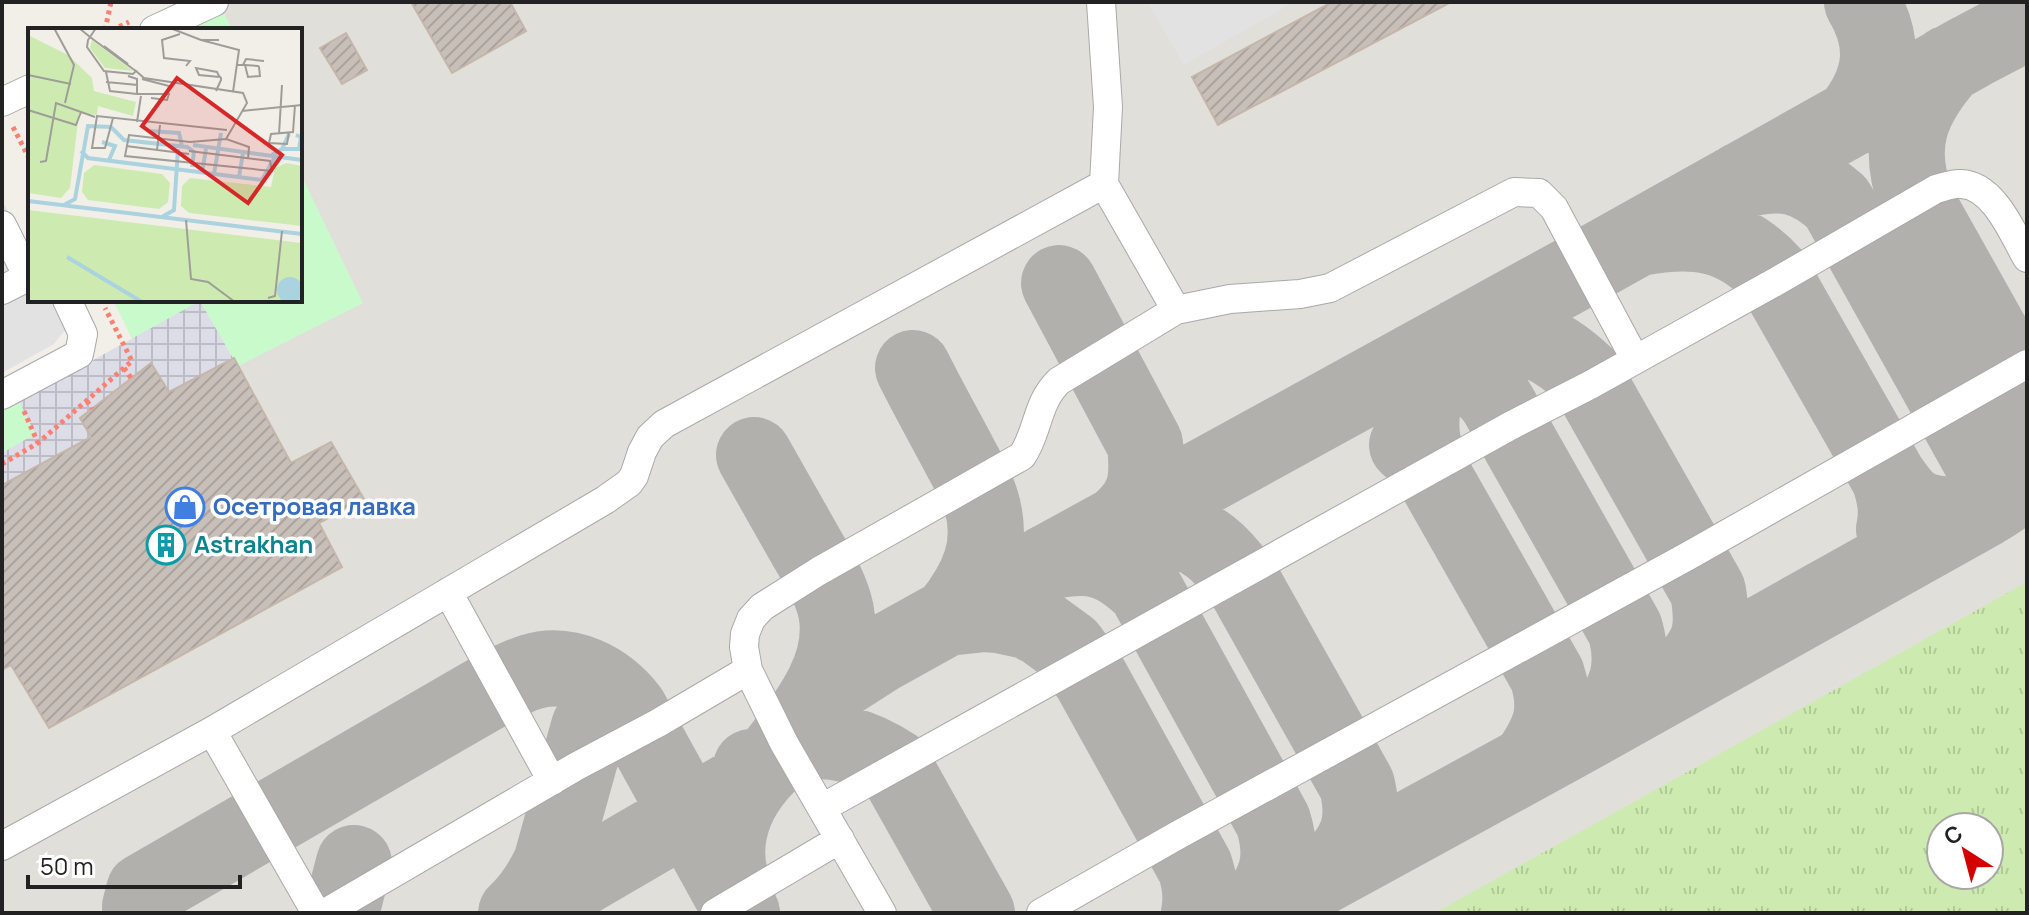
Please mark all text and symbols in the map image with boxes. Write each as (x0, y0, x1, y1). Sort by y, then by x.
inset map (28, 28, 302, 302)
shop icon: Осетровая лавка (164, 486, 206, 528)
place label: Осетровая лавка (213, 489, 416, 522)
building icon: Astrakhan (145, 524, 187, 566)
place label: Astrakhan (194, 527, 313, 560)
north arrow (1925, 811, 2005, 891)
text: С (1938, 818, 1969, 852)
scale bar (28, 839, 240, 889)
text: 50 m (40, 849, 94, 882)

